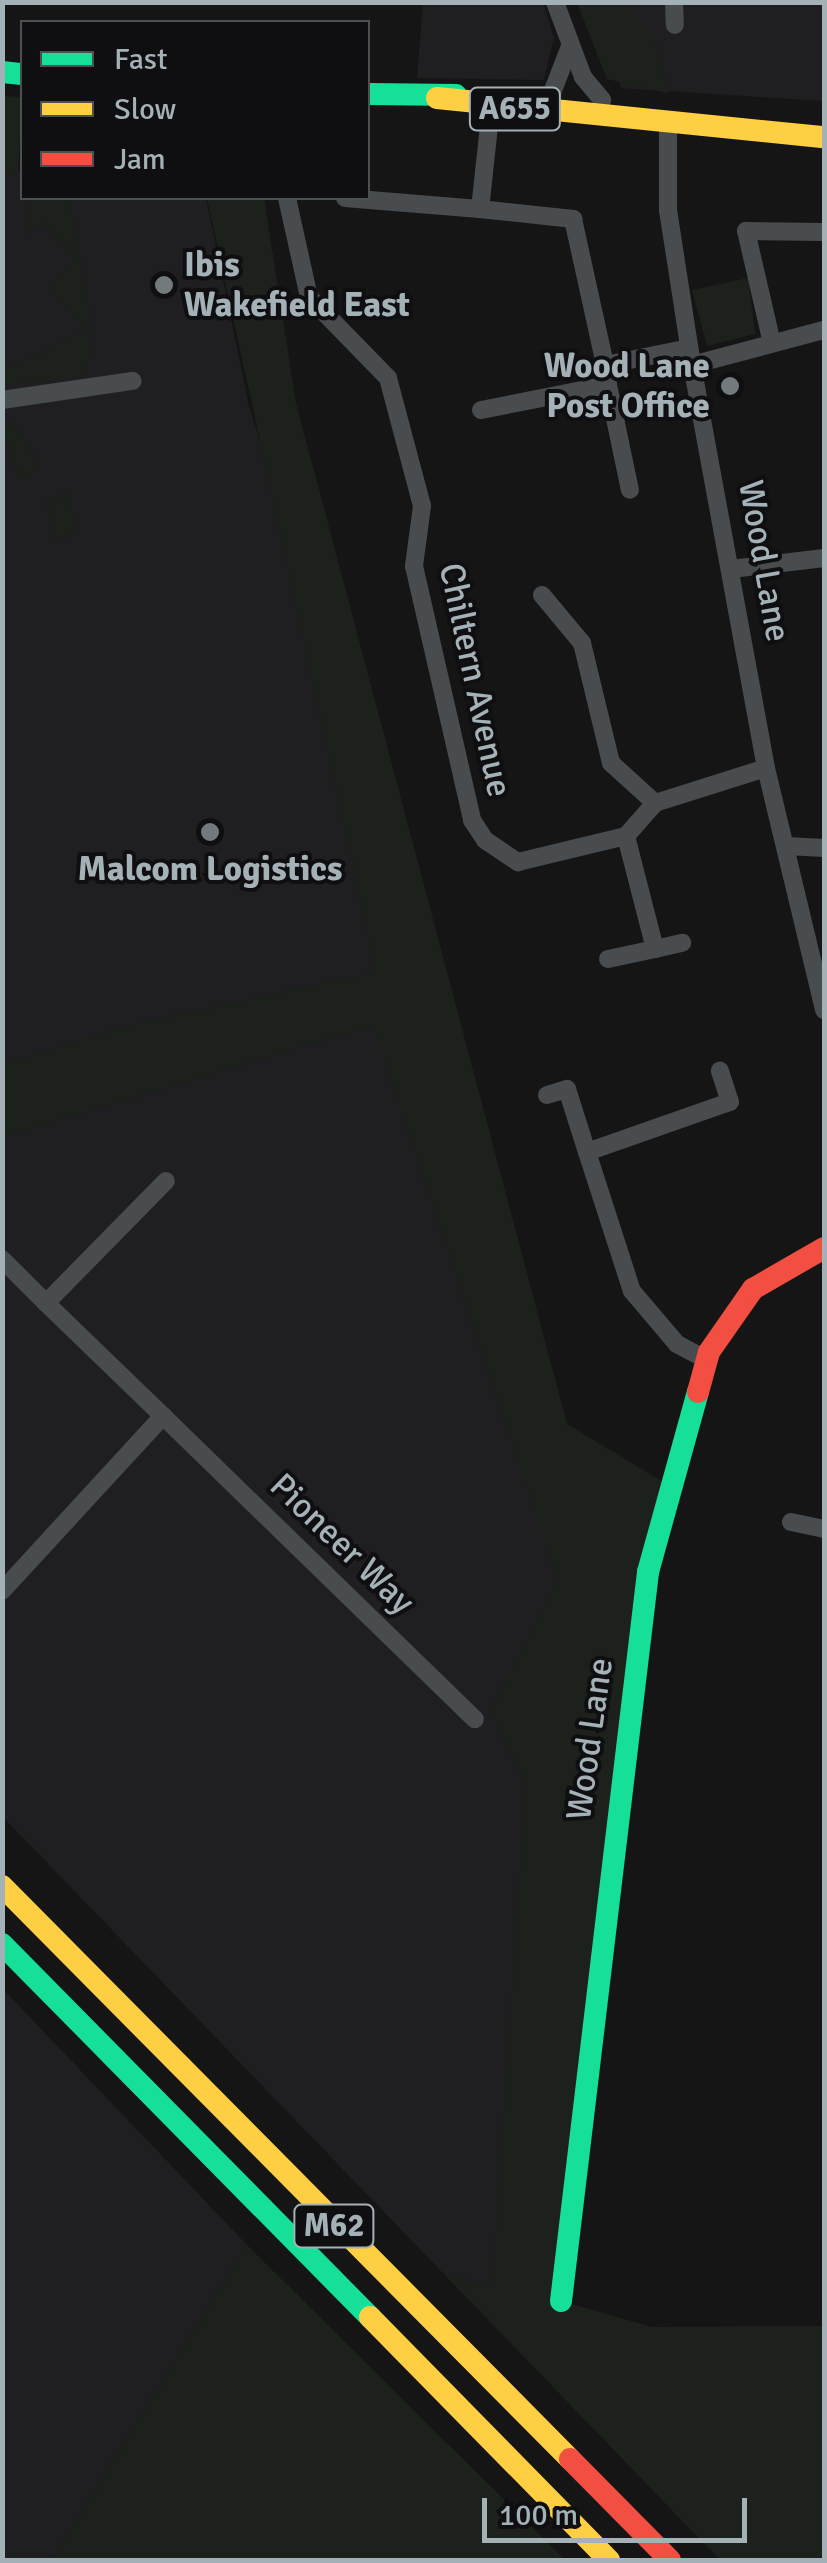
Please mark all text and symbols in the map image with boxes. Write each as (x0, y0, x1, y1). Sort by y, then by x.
legend (20, 20, 370, 200)
text: Fast (114, 41, 167, 78)
road number: A655 (468, 82, 562, 136)
text: Slow (114, 91, 176, 128)
text: Jam (114, 141, 166, 178)
place label: Ibis Wakefield East (184, 244, 410, 326)
marker: Ibis Wakefield East (153, 274, 175, 296)
place label: Wood Lane Post Office (544, 345, 710, 427)
marker: Wood Lane Post Office (719, 375, 741, 397)
street label: Wood Lane (729, 477, 799, 645)
street label: Chiltern Avenue (430, 559, 520, 801)
marker: Malcom Logistics (199, 821, 221, 843)
place label: Malcom Logistics (78, 848, 342, 890)
street label: Pioneer Way (261, 1465, 423, 1623)
street label: Wood Lane (558, 1655, 622, 1823)
road number: M62 (292, 2199, 376, 2253)
scale bar (487, 2478, 752, 2540)
text: 100 m (499, 2497, 578, 2534)

